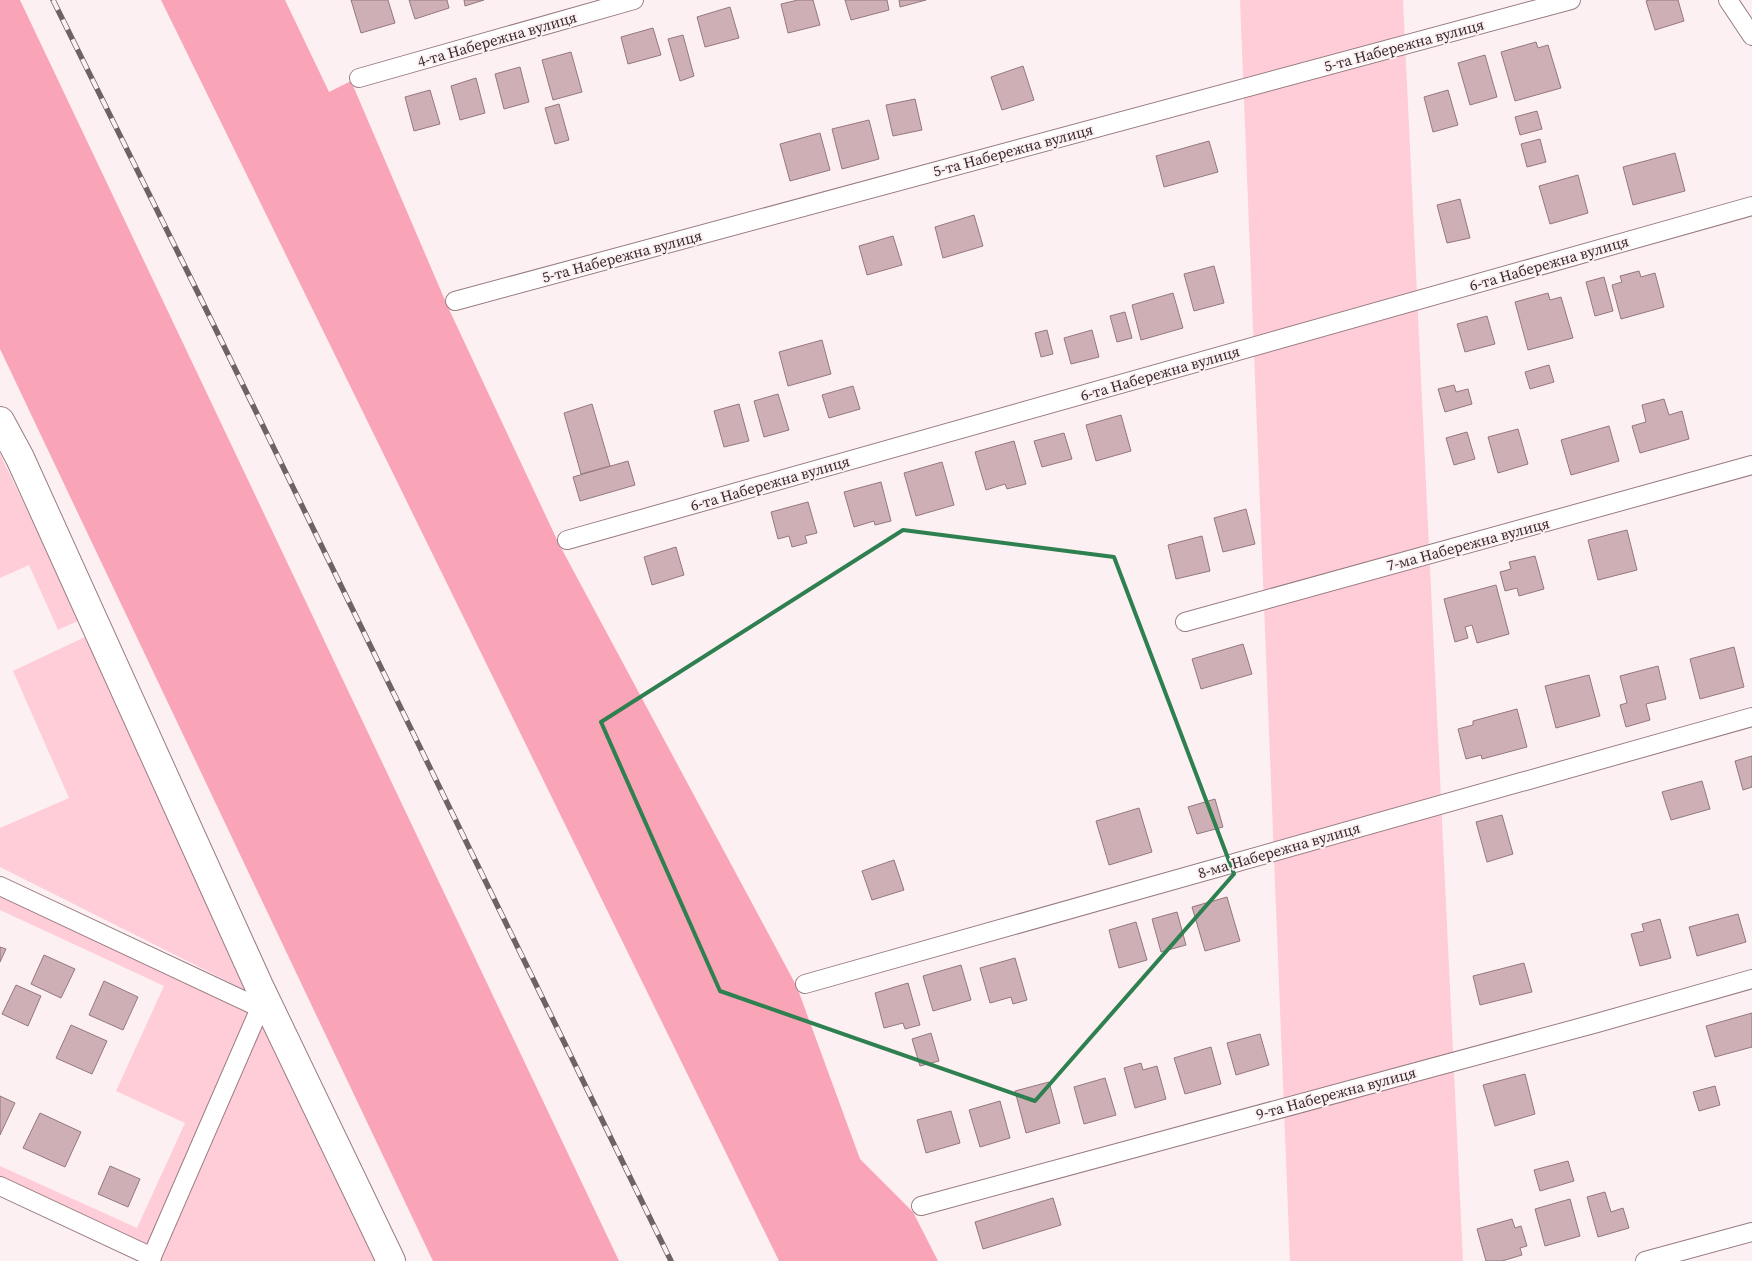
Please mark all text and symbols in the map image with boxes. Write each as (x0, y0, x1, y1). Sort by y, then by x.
street label: 4-та Набережна вулиця (415, 6, 579, 72)
street label: 5-та Набережна вулиця (1322, 14, 1486, 76)
street label: 5-та Набережна вулиця (931, 119, 1095, 181)
street label: 5-та Набережна вулиця (540, 225, 704, 287)
street label: 6-та Набережна вулиця (1467, 230, 1631, 296)
street label: 6-та Набережна вулиця (1078, 340, 1242, 406)
street label: 6-та Набережна вулиця (688, 450, 852, 516)
street label: 7-ма Набережна вулиця (1384, 512, 1552, 576)
street label: 8-ма Набережна вулиця (1195, 817, 1363, 883)
street label: 9-та Набережна вулиця (1254, 1062, 1418, 1124)

